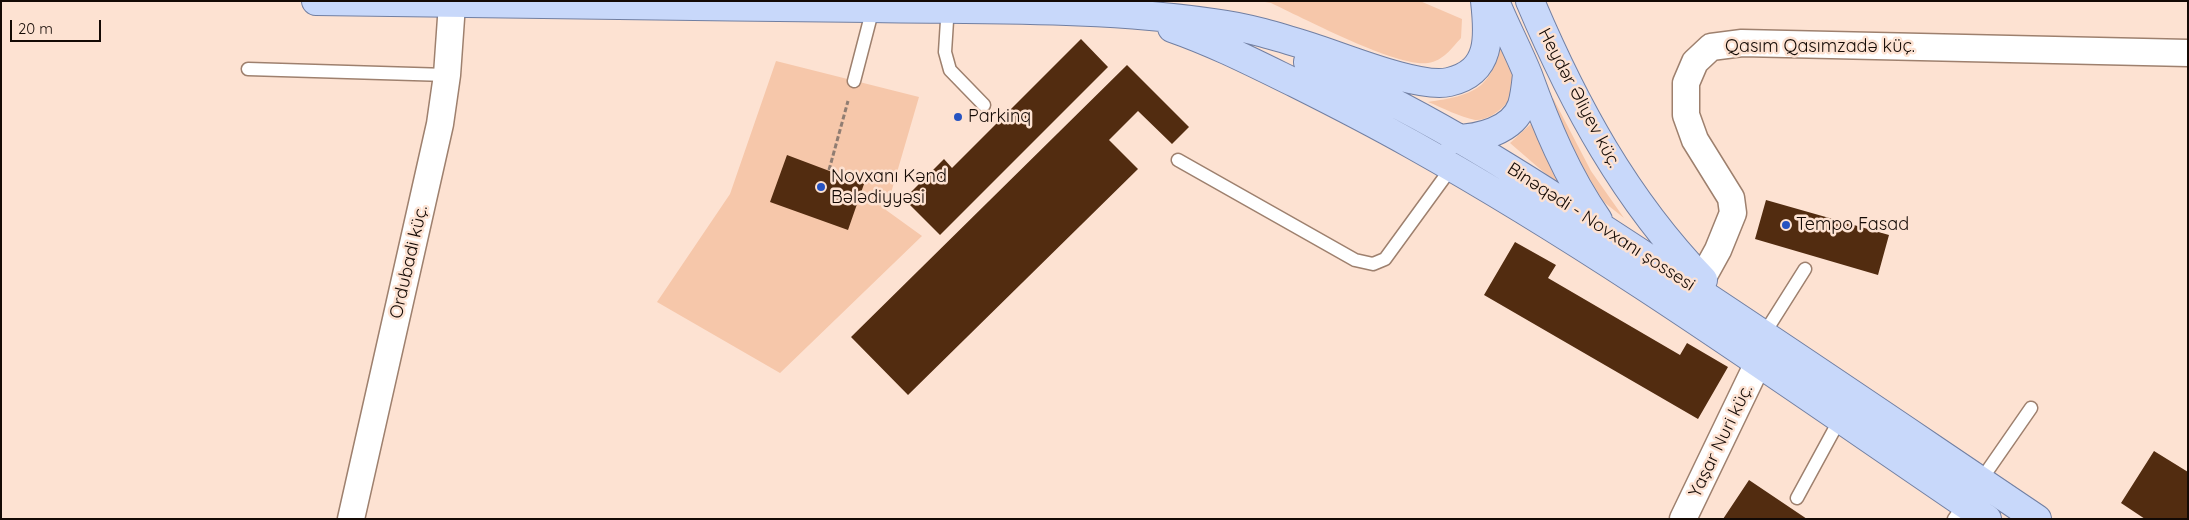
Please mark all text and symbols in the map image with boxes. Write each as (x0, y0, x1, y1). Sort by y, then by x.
scale bar (12, 10, 104, 42)
text: 20 m (18, 19, 53, 38)
street label: Heydər Əliyev küç. (1533, 25, 1625, 171)
street label: Qasım Qasımzadə küç. (1725, 36, 1915, 58)
place label: Parkinq (968, 106, 1031, 128)
marker: Parkinq (952, 111, 964, 123)
street label: Binəqədi - Novxanı şossesi (1503, 158, 1699, 296)
place label: Novxanı Kənd Bələdiyyəsi (831, 166, 947, 208)
marker: Novxanı Kənd Bələdiyyəsi (815, 181, 827, 193)
street label: Ordubadi küç. (385, 203, 433, 321)
place label: Tempo Fasad (1796, 214, 1909, 236)
marker: Tempo Fasad (1780, 219, 1792, 231)
street label: Yaşar Nuri küç. (1684, 381, 1758, 501)

